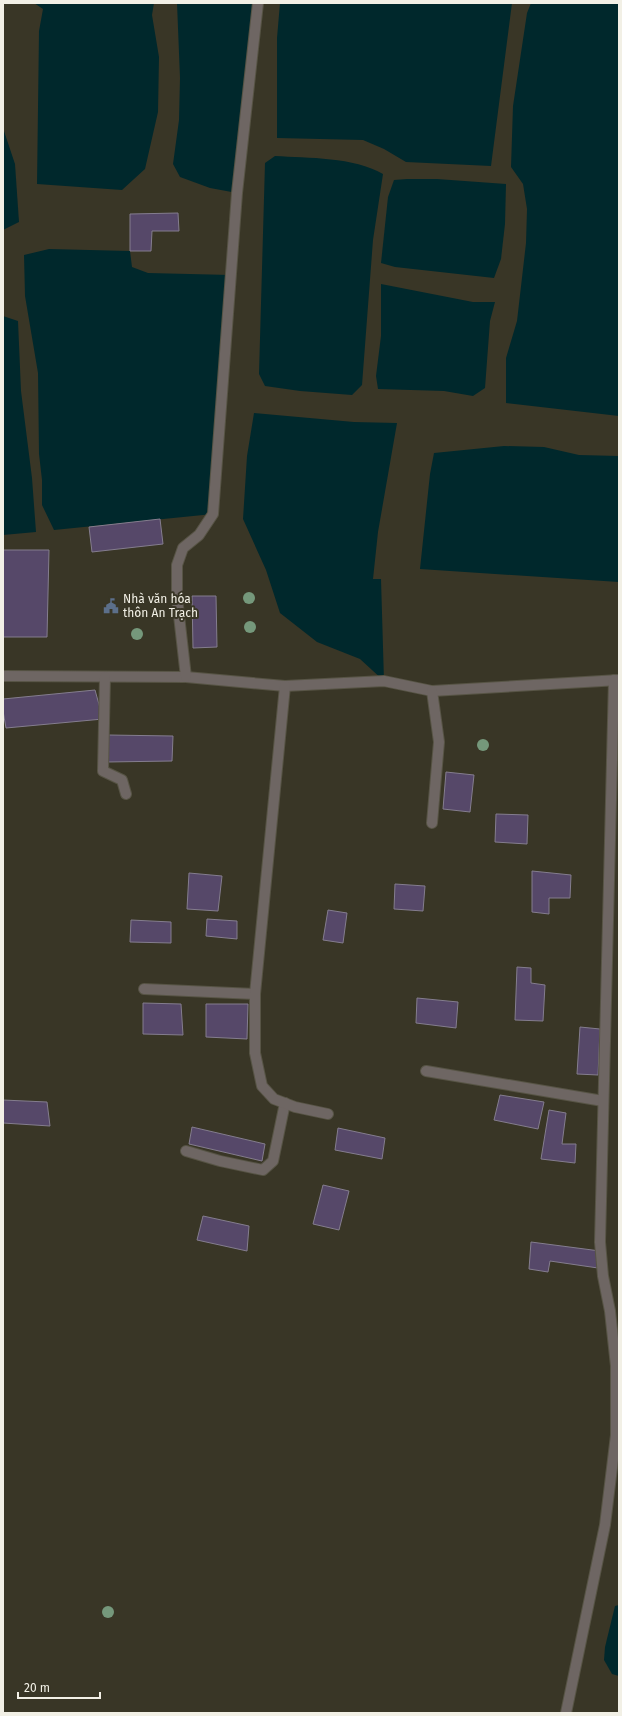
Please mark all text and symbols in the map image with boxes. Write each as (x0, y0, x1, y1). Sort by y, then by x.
place label: Nhà văn hóa thôn An Trạch (123, 592, 198, 620)
public building icon: Nhà văn hóa thôn An Trạch (102, 597, 120, 615)
scale bar (18, 1674, 100, 1700)
text: 20 m (24, 1681, 50, 1695)

